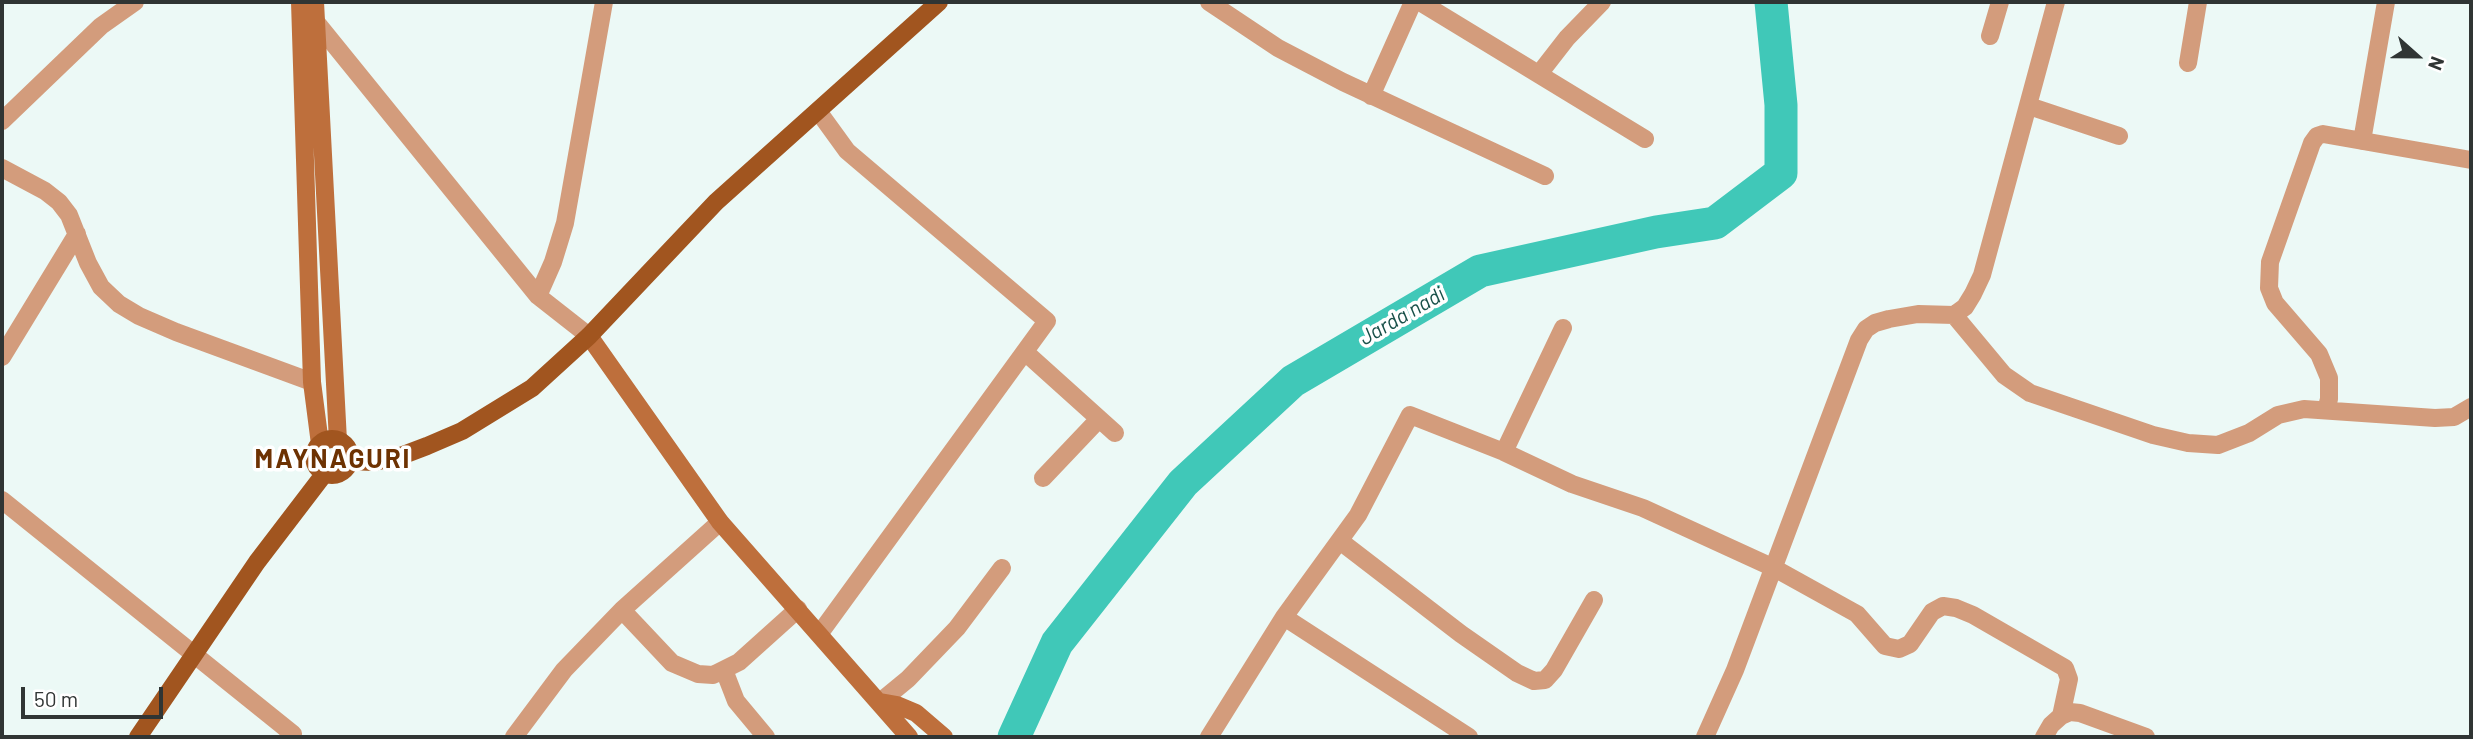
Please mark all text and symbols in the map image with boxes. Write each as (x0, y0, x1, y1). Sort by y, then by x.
north arrow (2382, 21, 2452, 91)
text: N (2424, 54, 2450, 74)
water label: Jarda nadi (1355, 281, 1449, 351)
district label: MAYNAGURI (256, 443, 410, 475)
scale bar (24, 672, 166, 716)
text: 50 m (34, 686, 78, 711)

